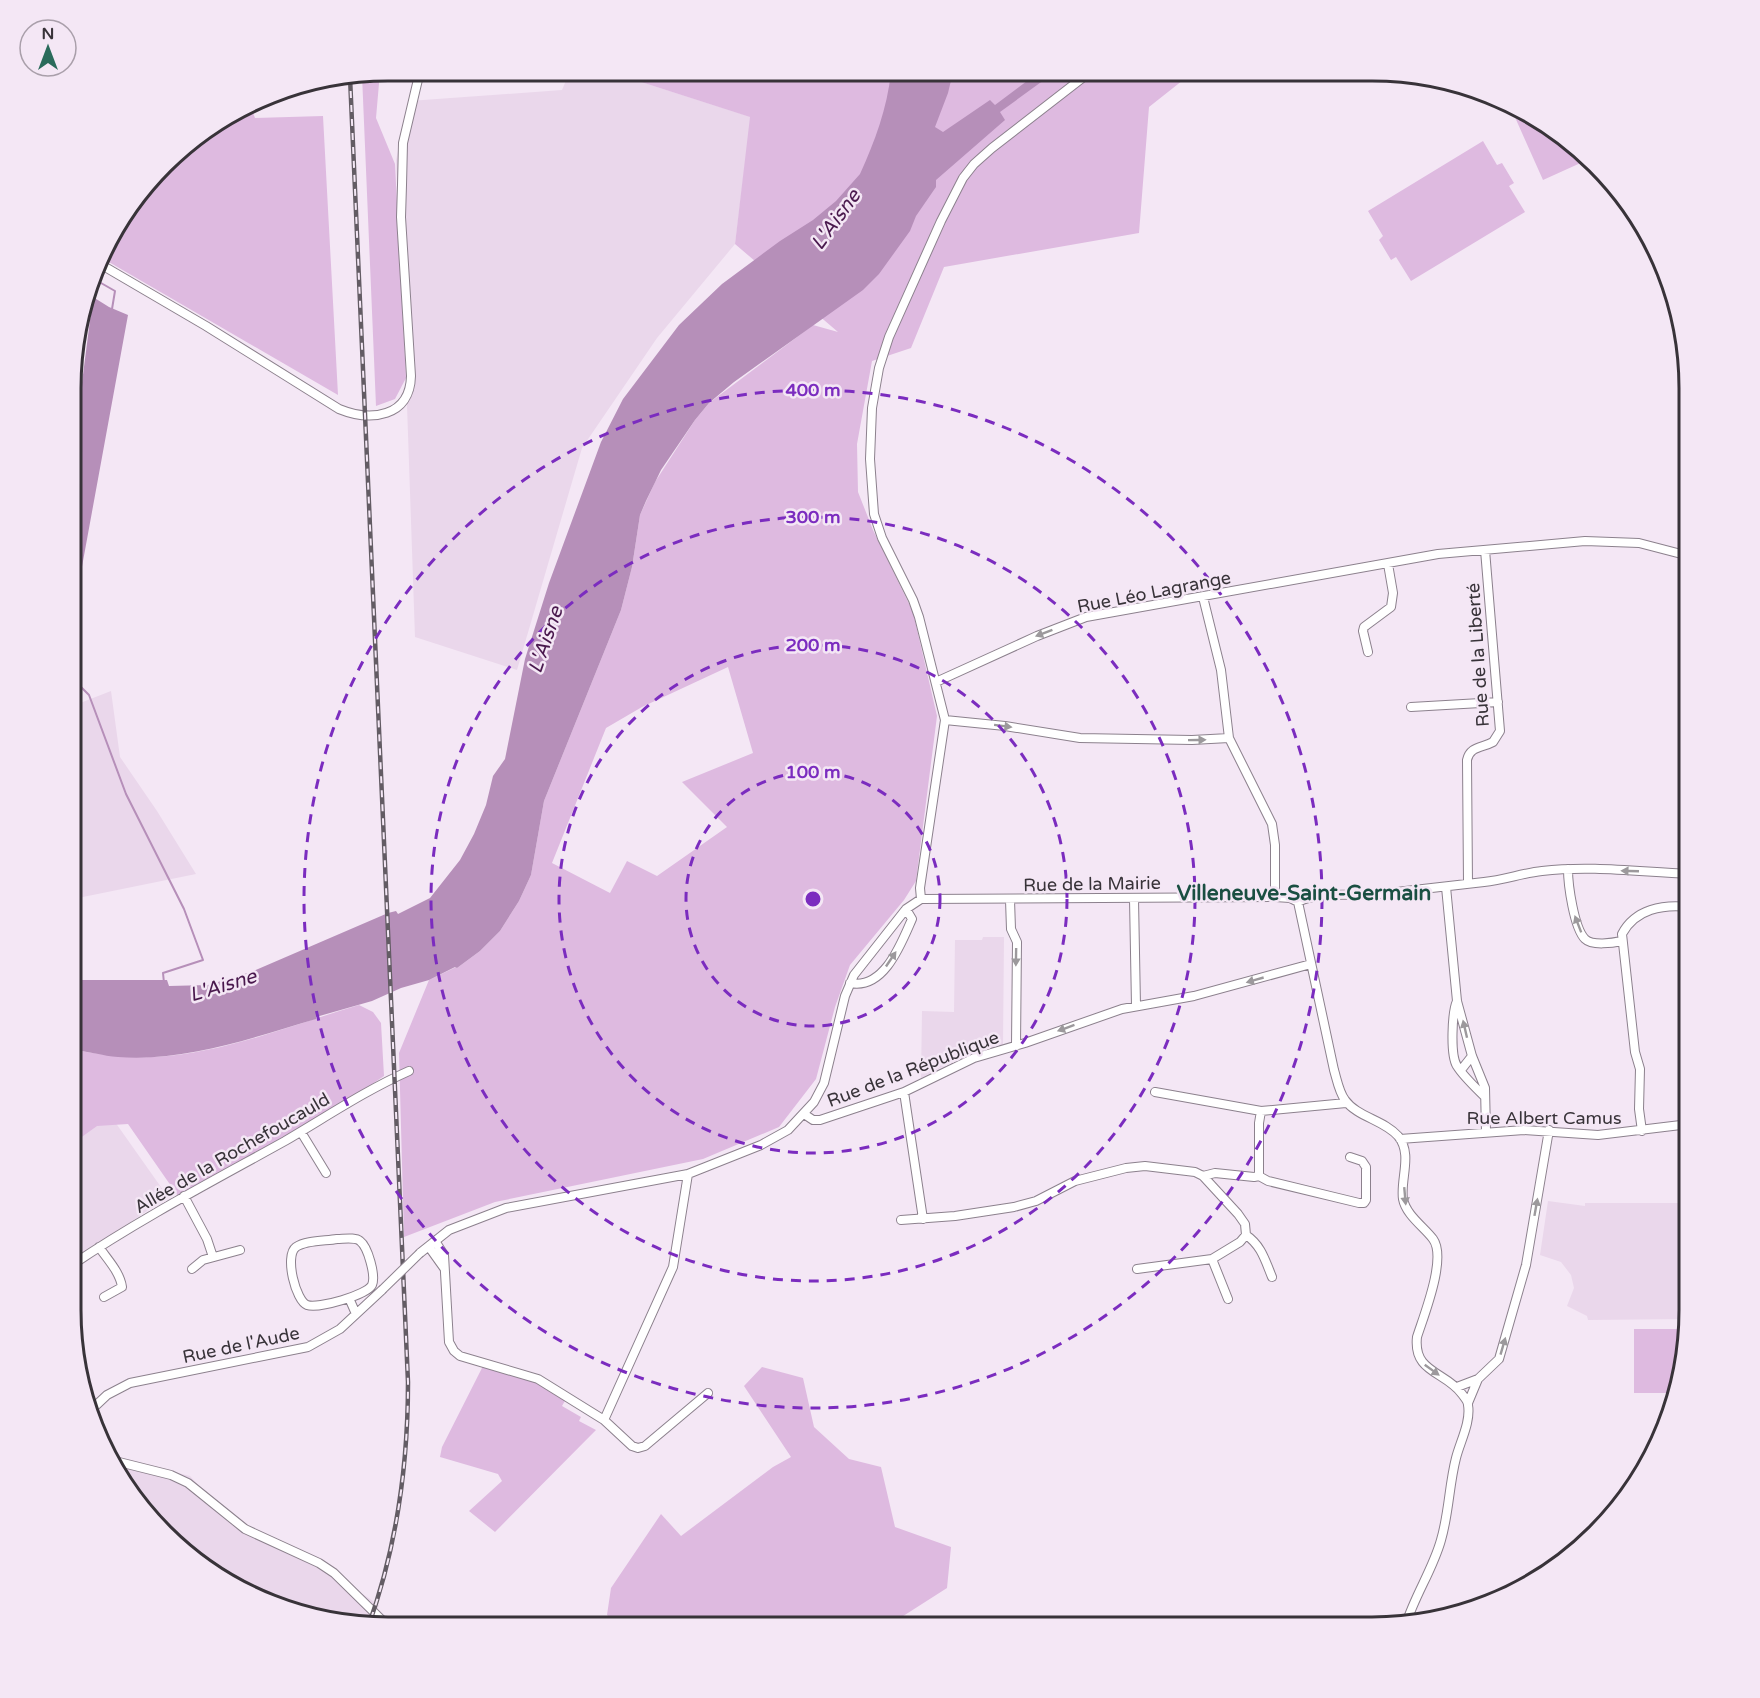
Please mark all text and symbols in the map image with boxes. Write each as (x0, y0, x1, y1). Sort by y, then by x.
north arrow (18, 18, 78, 78)
text: N (42, 24, 54, 44)
water label: L'Aisne (806, 184, 867, 255)
text: 400 m (785, 379, 841, 401)
text: 300 m (785, 506, 841, 528)
street label: Rue Léo Lagrange (1075, 566, 1233, 618)
street label: Rue de la Liberté (1462, 582, 1494, 728)
water label: L'Aisne (523, 602, 569, 676)
one-way arrow (1035, 629, 1053, 638)
text: 200 m (785, 634, 841, 656)
one-way arrow (994, 722, 1013, 731)
one-way arrow (1187, 735, 1206, 745)
text: 100 m (785, 761, 841, 783)
one-way arrow (1621, 866, 1640, 875)
street label: Rue de la Mairie (1023, 872, 1161, 896)
district label: Villeneuve-Saint-Germain (1177, 881, 1431, 906)
centre of rings (803, 889, 823, 909)
one-way arrow (1573, 914, 1583, 932)
one-way arrow (1011, 948, 1021, 967)
one-way arrow (885, 952, 897, 968)
water label: L'Aisne (187, 964, 261, 1008)
one-way arrow (1246, 976, 1264, 985)
one-way arrow (1460, 1020, 1470, 1038)
one-way arrow (1057, 1024, 1075, 1034)
street label: Rue de la République (824, 1026, 1002, 1112)
street label: Allée de la Rochefoucauld (130, 1088, 334, 1218)
street label: Rue Albert Camus (1466, 1107, 1622, 1129)
one-way arrow (1400, 1187, 1410, 1206)
one-way arrow (1532, 1197, 1541, 1216)
street label: Rue de l'Aude (180, 1322, 302, 1368)
one-way arrow (1499, 1337, 1508, 1355)
one-way arrow (1424, 1364, 1440, 1376)

